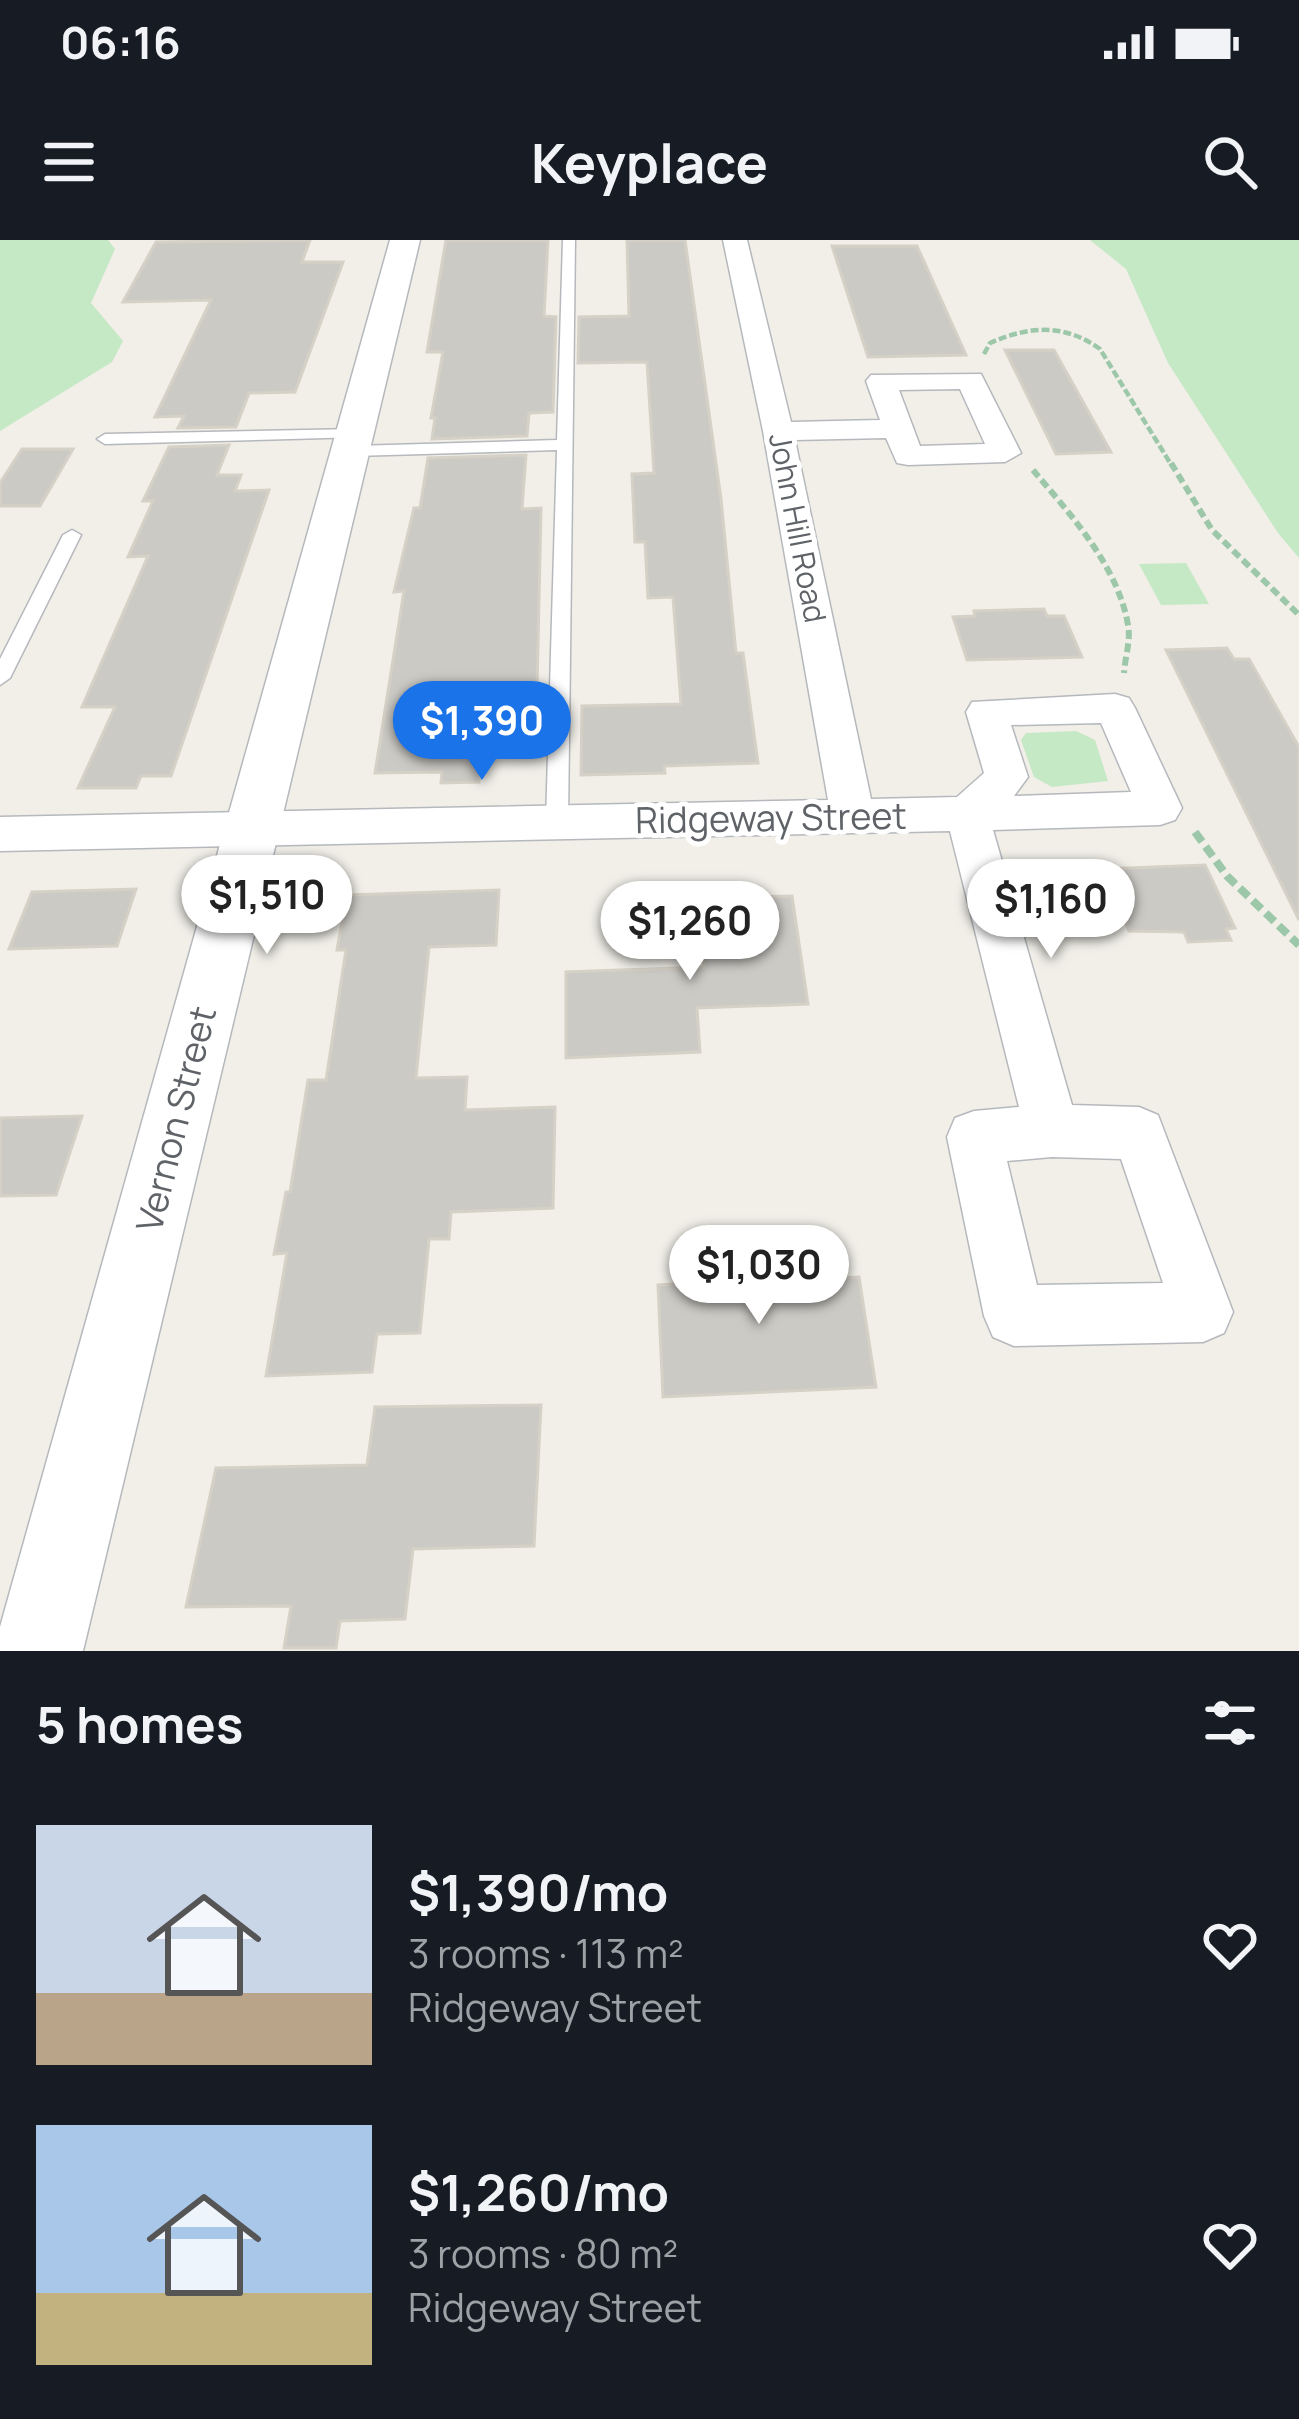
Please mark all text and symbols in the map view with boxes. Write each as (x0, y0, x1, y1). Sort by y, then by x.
text: 06:16 (60, 11, 181, 73)
text: Keyplace (531, 125, 768, 199)
icon: menu (36, 129, 102, 195)
icon: search (1197, 129, 1263, 195)
street label: John Hill Road (760, 430, 837, 626)
pin: $1,390 (384, 681, 580, 783)
text: $1,390 (420, 693, 544, 747)
street label: Ridgeway Street (635, 791, 907, 844)
pin: $1,510 (169, 855, 365, 957)
pin: $1,160 (953, 859, 1149, 961)
text: $1,510 (208, 867, 326, 921)
text: $1,160 (994, 871, 1108, 925)
pin: $1,260 (592, 881, 788, 983)
text: $1,260 (628, 893, 752, 947)
street label: Vernon Street (124, 1001, 227, 1237)
pin: $1,030 (661, 1225, 857, 1327)
text: $1,030 (696, 1237, 822, 1291)
text: 5 homes (36, 1689, 243, 1758)
icon: filters (1197, 1690, 1263, 1756)
text: $1,390/mo (408, 1857, 668, 1926)
icon: home (132, 1873, 276, 2017)
icon: heart (1197, 1912, 1263, 1978)
text: 3 rooms · 113 m² (408, 1926, 684, 1980)
text: Ridgeway Street (408, 1980, 702, 2034)
text: $1,260/mo (408, 2157, 669, 2226)
icon: home (132, 2173, 276, 2317)
icon: heart (1197, 2212, 1263, 2278)
text: 3 rooms · 80 m² (408, 2226, 678, 2280)
text: Ridgeway Street (408, 2280, 702, 2334)

